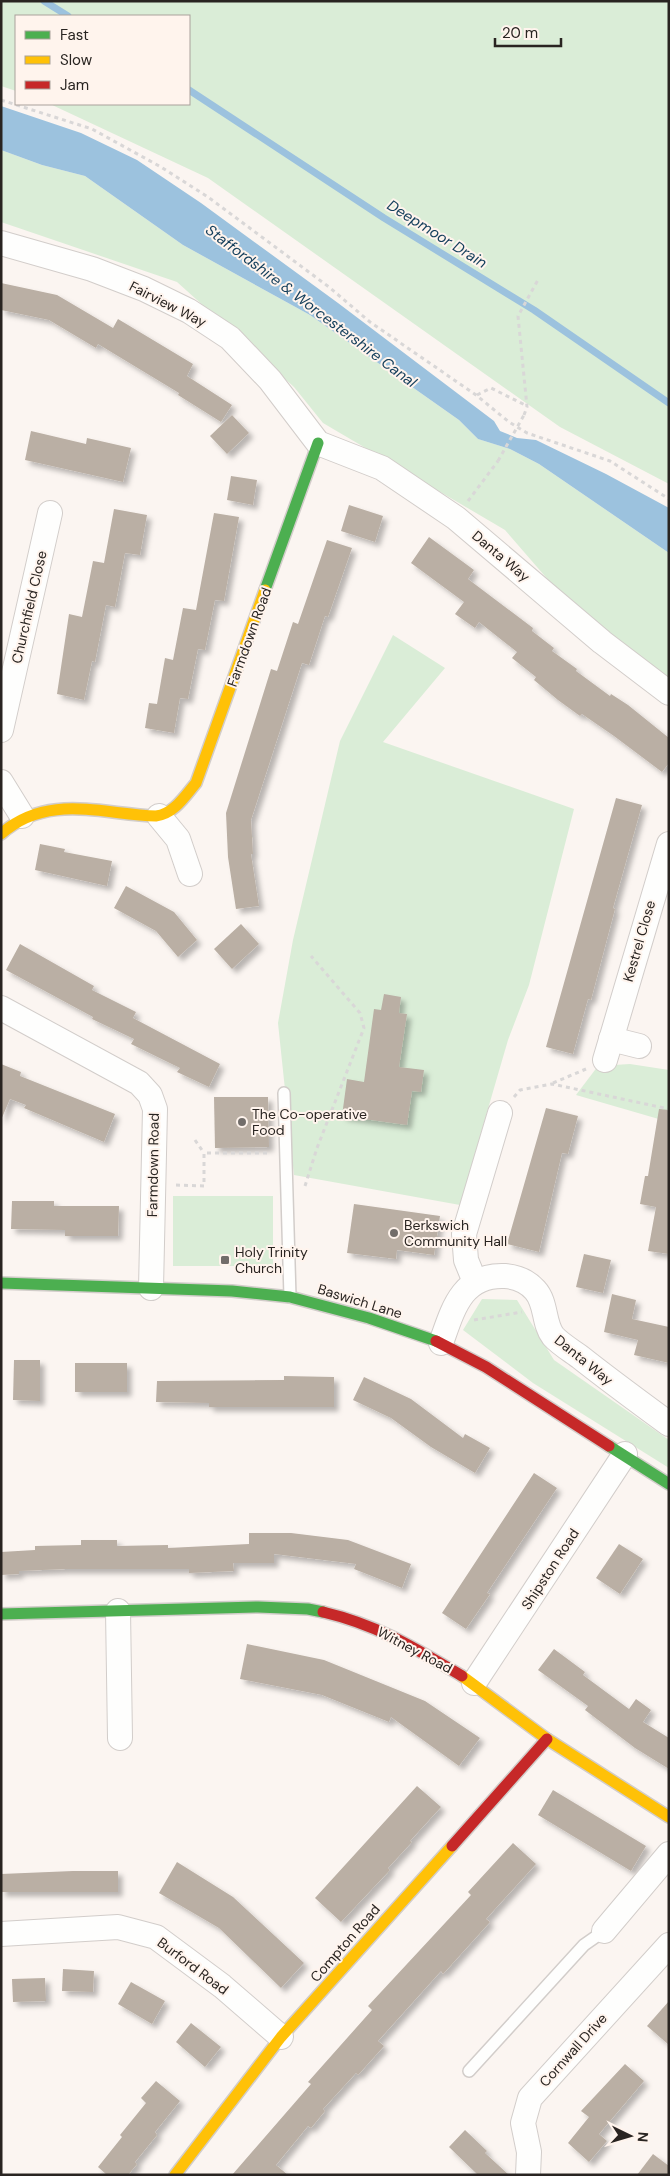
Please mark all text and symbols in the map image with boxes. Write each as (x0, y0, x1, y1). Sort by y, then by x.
legend (15, 15, 190, 105)
scale bar (495, 15, 561, 47)
text: 20 m (502, 23, 538, 43)
text: Fast (60, 25, 89, 45)
text: Slow (60, 50, 93, 70)
text: Jam (60, 75, 89, 95)
water label: Deepmoor Drain (383, 195, 491, 273)
water label: Staffordshire & Worcestershire Canal (201, 220, 421, 392)
street label: Fairview Way (126, 277, 210, 331)
street label: Danta Way (468, 527, 534, 586)
street label: Churchfield Close (7, 549, 51, 665)
street label: Farmdown Road (223, 585, 275, 689)
street label: Kestrel Close (619, 898, 659, 984)
place label: The Co-operative Food (252, 1105, 367, 1139)
street label: Farmdown Road (143, 1113, 163, 1217)
marker: The Co-operative Food (236, 1116, 248, 1128)
place label: Berkswich Community Hall (404, 1216, 507, 1250)
marker: Berkswich Community Hall (388, 1227, 400, 1239)
place label: Holy Trinity Church (235, 1243, 308, 1277)
marker: Holy Trinity Church (219, 1254, 231, 1266)
street label: Baswich Lane (315, 1280, 405, 1322)
street label: Danta Way (551, 1331, 617, 1389)
street label: Shipston Road (517, 1525, 583, 1613)
street label: Witney Road (374, 1623, 456, 1677)
street label: Compton Road (306, 1900, 384, 1986)
street label: Burford Road (154, 1933, 232, 1999)
street label: Cornwall Drive (535, 2009, 611, 2090)
north arrow (605, 2111, 655, 2161)
text: N (634, 2131, 652, 2143)

